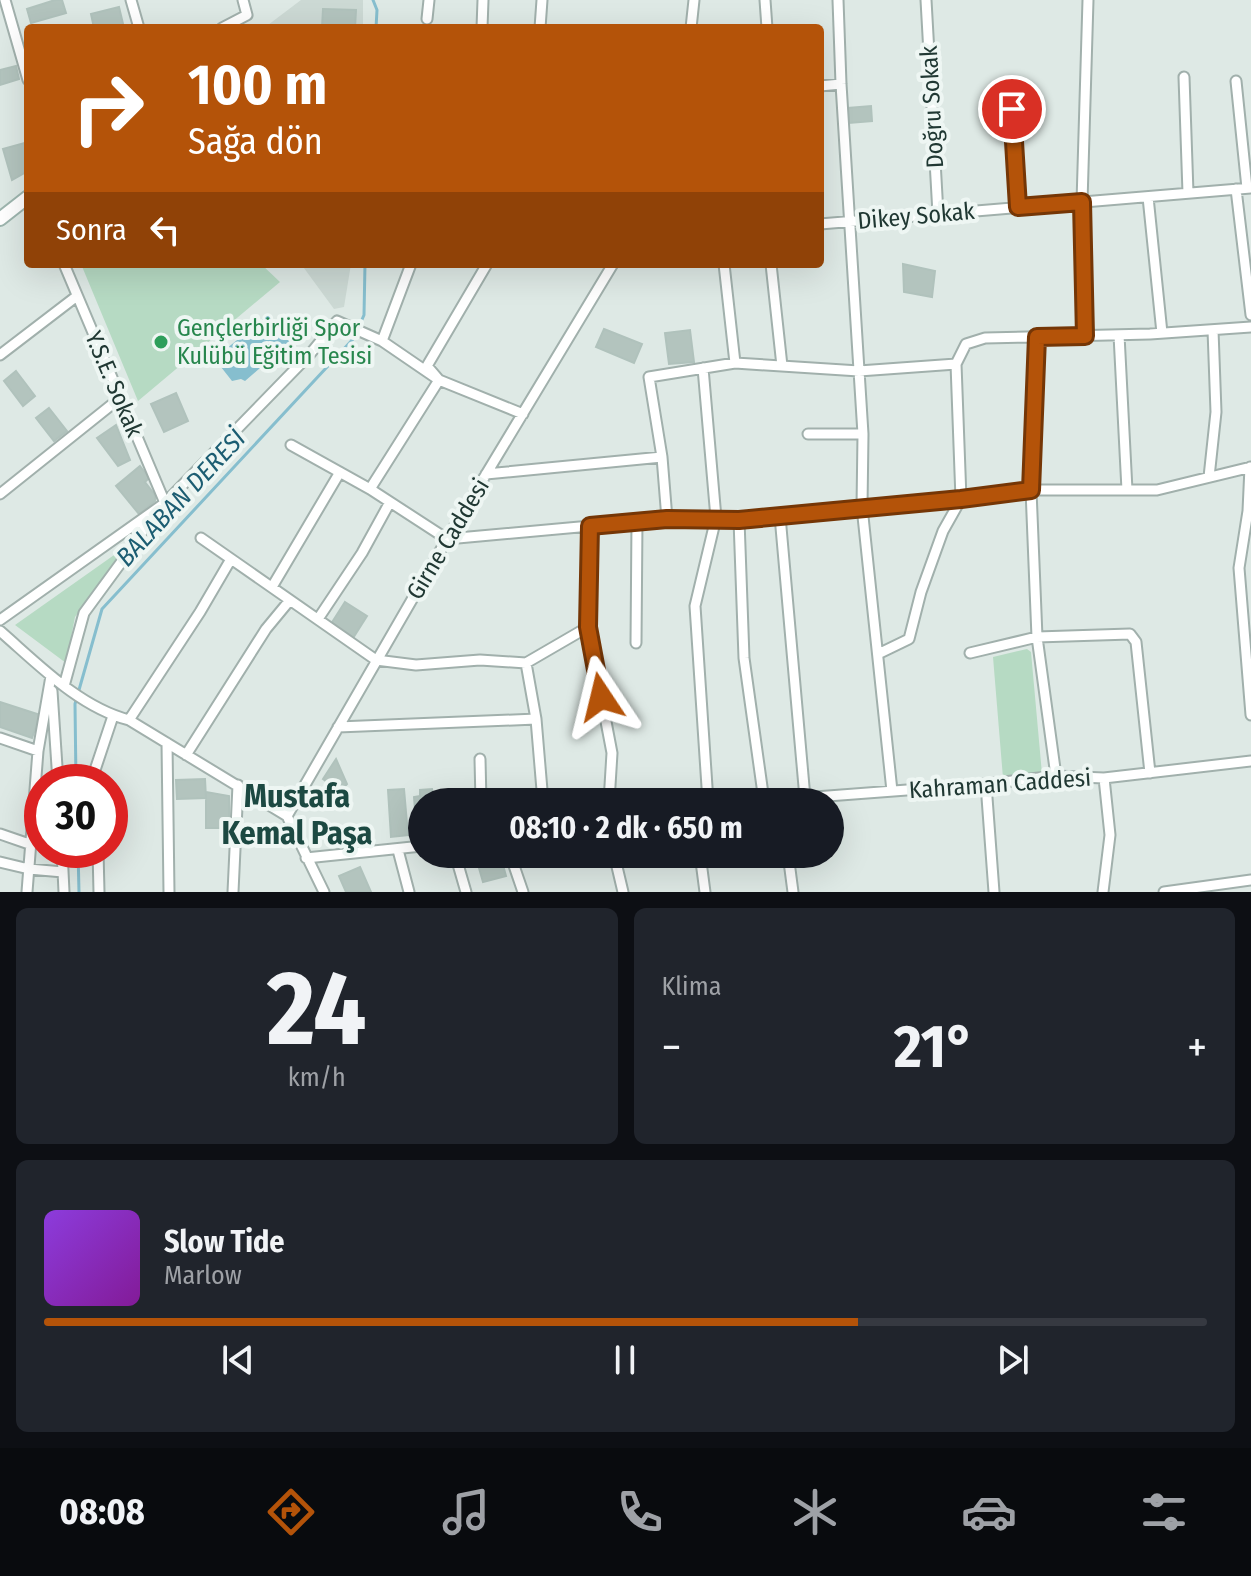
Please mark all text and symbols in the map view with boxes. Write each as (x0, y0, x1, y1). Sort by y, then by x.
street label: Doğru Sokak (915, 44, 949, 169)
text: 100 m (188, 52, 327, 119)
icon: right (56, 56, 160, 160)
pin (978, 75, 1046, 143)
icon: arrive (990, 87, 1034, 131)
text: Sağa dön (188, 120, 323, 164)
street label: Dikey Sokak (856, 197, 976, 235)
icon: left (143, 208, 187, 252)
text: Sonra (56, 212, 127, 248)
place label: Gençlerbirliği Spor Kulübü Eğitim Tesisi (177, 314, 372, 370)
street label: Y.S.E. Sokak (79, 327, 149, 442)
marker: Gençlerbirliği Spor Kulübü Eğitim Tesisi (152, 333, 170, 351)
water label: BALABAN DERESİ (110, 422, 253, 573)
street label: Girne Caddesi (401, 474, 495, 604)
position arrow (559, 655, 643, 739)
speed limit sign: 30 (24, 764, 128, 868)
street label: Kahraman Caddesi (908, 764, 1092, 804)
district label: Mustafa Kemal Paşa (221, 777, 373, 853)
text: 08:10 · 2 dk · 650 m (509, 810, 743, 846)
text: 24 (267, 947, 367, 1072)
text: Klima (662, 971, 721, 1002)
text: 21° (894, 1011, 974, 1083)
text: − (662, 1021, 681, 1074)
text: + (1187, 1021, 1207, 1074)
text: km/h (288, 1062, 346, 1093)
text: Slow Tide (164, 1224, 285, 1260)
text: Marlow (164, 1260, 242, 1291)
icon: previous (216, 1338, 260, 1382)
icon: pause (603, 1338, 647, 1382)
icon: next (991, 1338, 1035, 1382)
icon: directions (263, 1484, 319, 1540)
icon: music (438, 1484, 494, 1540)
icon: phone (612, 1484, 668, 1540)
icon: climate (787, 1484, 843, 1540)
icon: car (961, 1484, 1017, 1540)
icon: filters (1136, 1484, 1192, 1540)
text: 08:08 (59, 1490, 145, 1534)

